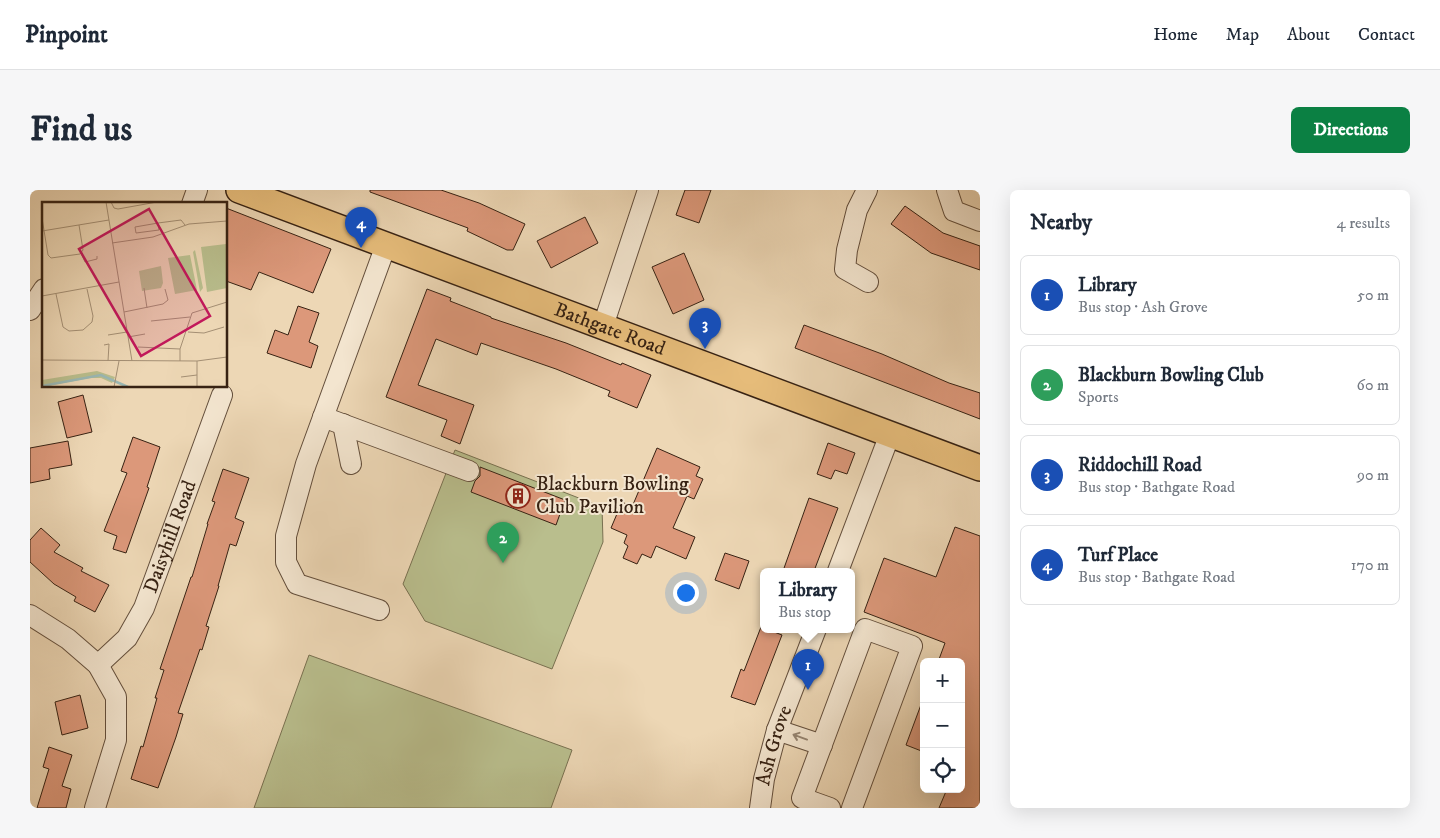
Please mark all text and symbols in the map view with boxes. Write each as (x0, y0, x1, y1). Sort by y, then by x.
text: Pinpoint (25, 20, 108, 50)
text: Home (1153, 24, 1198, 46)
text: Map (1226, 24, 1259, 46)
text: About (1287, 24, 1330, 46)
text: Contact (1358, 24, 1415, 46)
button: Directions (1291, 107, 1410, 153)
text: Find us (30, 108, 132, 152)
inset map (42, 202, 228, 388)
pin: 4 (345, 207, 377, 248)
text: Nearby (1030, 210, 1092, 236)
text: 4 results (1337, 213, 1390, 233)
text: Library (1078, 274, 1137, 297)
text: 1 (1044, 285, 1050, 305)
text: 50 m (1357, 285, 1389, 305)
street label: Bathgate Road (551, 297, 669, 361)
text: Bus stop · Ash Grove (1078, 297, 1208, 317)
pin: 3 (689, 308, 721, 349)
text: Blackburn Bowling Club (1078, 364, 1264, 387)
text: 2 (1043, 375, 1051, 395)
text: 60 m (1357, 375, 1389, 395)
text: Sports (1078, 387, 1119, 407)
text: Riddochill Road (1078, 454, 1202, 477)
text: 3 (1044, 465, 1050, 485)
text: 90 m (1357, 465, 1389, 485)
place label: Blackburn Bowling Club Pavilion (536, 472, 689, 520)
street label: Daisyhill Road (138, 477, 202, 596)
text: Bus stop · Bathgate Road (1078, 477, 1235, 497)
building icon: Blackburn Bowling Club Pavilion (505, 483, 531, 509)
pin: 2 (487, 522, 519, 563)
text: Turf Place (1078, 544, 1158, 567)
text: 4 (1042, 555, 1052, 575)
text: 170 m (1351, 555, 1389, 575)
text: Bus stop · Bathgate Road (1078, 567, 1235, 587)
popup (760, 568, 855, 633)
text: Library (778, 579, 837, 602)
your location (673, 580, 699, 606)
text: Bus stop (778, 602, 831, 622)
pin: 1 (792, 649, 824, 690)
map controls (920, 658, 965, 793)
button: + (920, 658, 965, 703)
street label: Ash Grove (751, 702, 798, 787)
button: − (920, 703, 965, 748)
one-way arrow (792, 732, 808, 741)
button: locate (920, 748, 965, 793)

